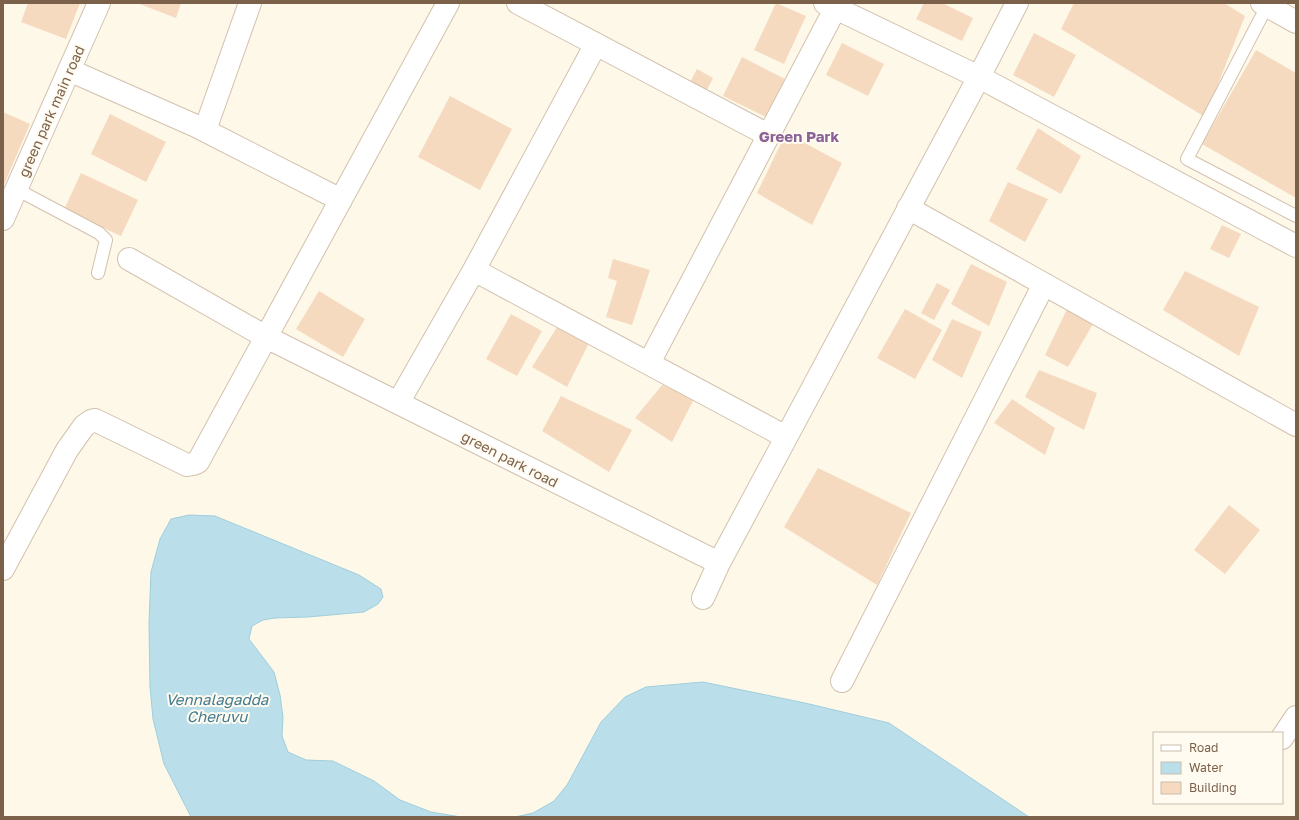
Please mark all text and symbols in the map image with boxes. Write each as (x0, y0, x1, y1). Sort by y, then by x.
street label: green park main road (14, 43, 88, 179)
district label: Green Park (759, 127, 839, 145)
street label: green park road (459, 427, 561, 491)
water label: Vennalagadda Cheruvu (166, 690, 269, 725)
legend (1153, 732, 1283, 804)
text: Road (1189, 740, 1218, 755)
text: Water (1189, 760, 1223, 775)
text: Building (1189, 780, 1237, 795)

